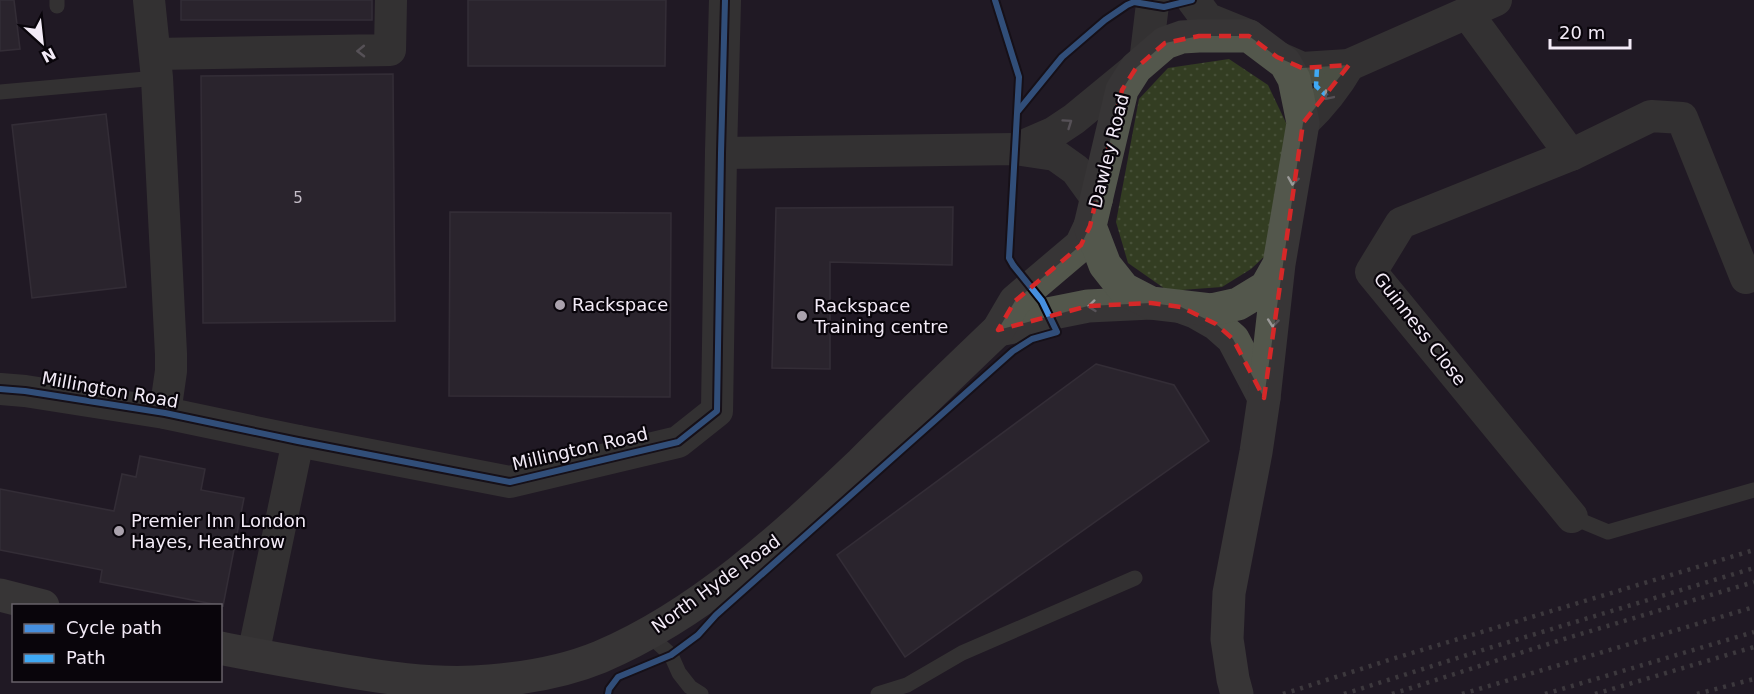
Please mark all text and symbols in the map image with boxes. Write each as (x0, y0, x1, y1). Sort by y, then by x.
north arrow (12, 12, 72, 72)
scale bar (1550, 12, 1630, 50)
text: 20 m (1559, 22, 1605, 43)
text: N (38, 43, 59, 66)
one-way arrow (357, 44, 366, 57)
one-way arrow (1324, 89, 1335, 100)
street label: Dawley Road (1084, 91, 1133, 210)
one-way arrow (1061, 119, 1072, 130)
one-way arrow (1287, 176, 1300, 186)
house number: 5 (293, 189, 303, 207)
street label: Guinness Close (1370, 268, 1471, 389)
place label: Rackspace (572, 294, 668, 315)
place label: Rackspace Training centre (813, 295, 948, 337)
marker: Rackspace (553, 298, 567, 312)
one-way arrow (1088, 299, 1097, 312)
marker: Rackspace Training centre (795, 309, 809, 323)
one-way arrow (1267, 318, 1279, 327)
street label: Millington Road (40, 367, 180, 412)
street label: Millington Road (510, 423, 650, 474)
place label: Premier Inn London Hayes, Heathrow (131, 510, 306, 552)
marker: Premier Inn London Hayes, Heathrow (112, 524, 126, 538)
street label: North Hyde Road (647, 530, 784, 637)
legend (12, 604, 222, 682)
text: Cycle path (66, 617, 162, 638)
text: Path (66, 647, 106, 668)

